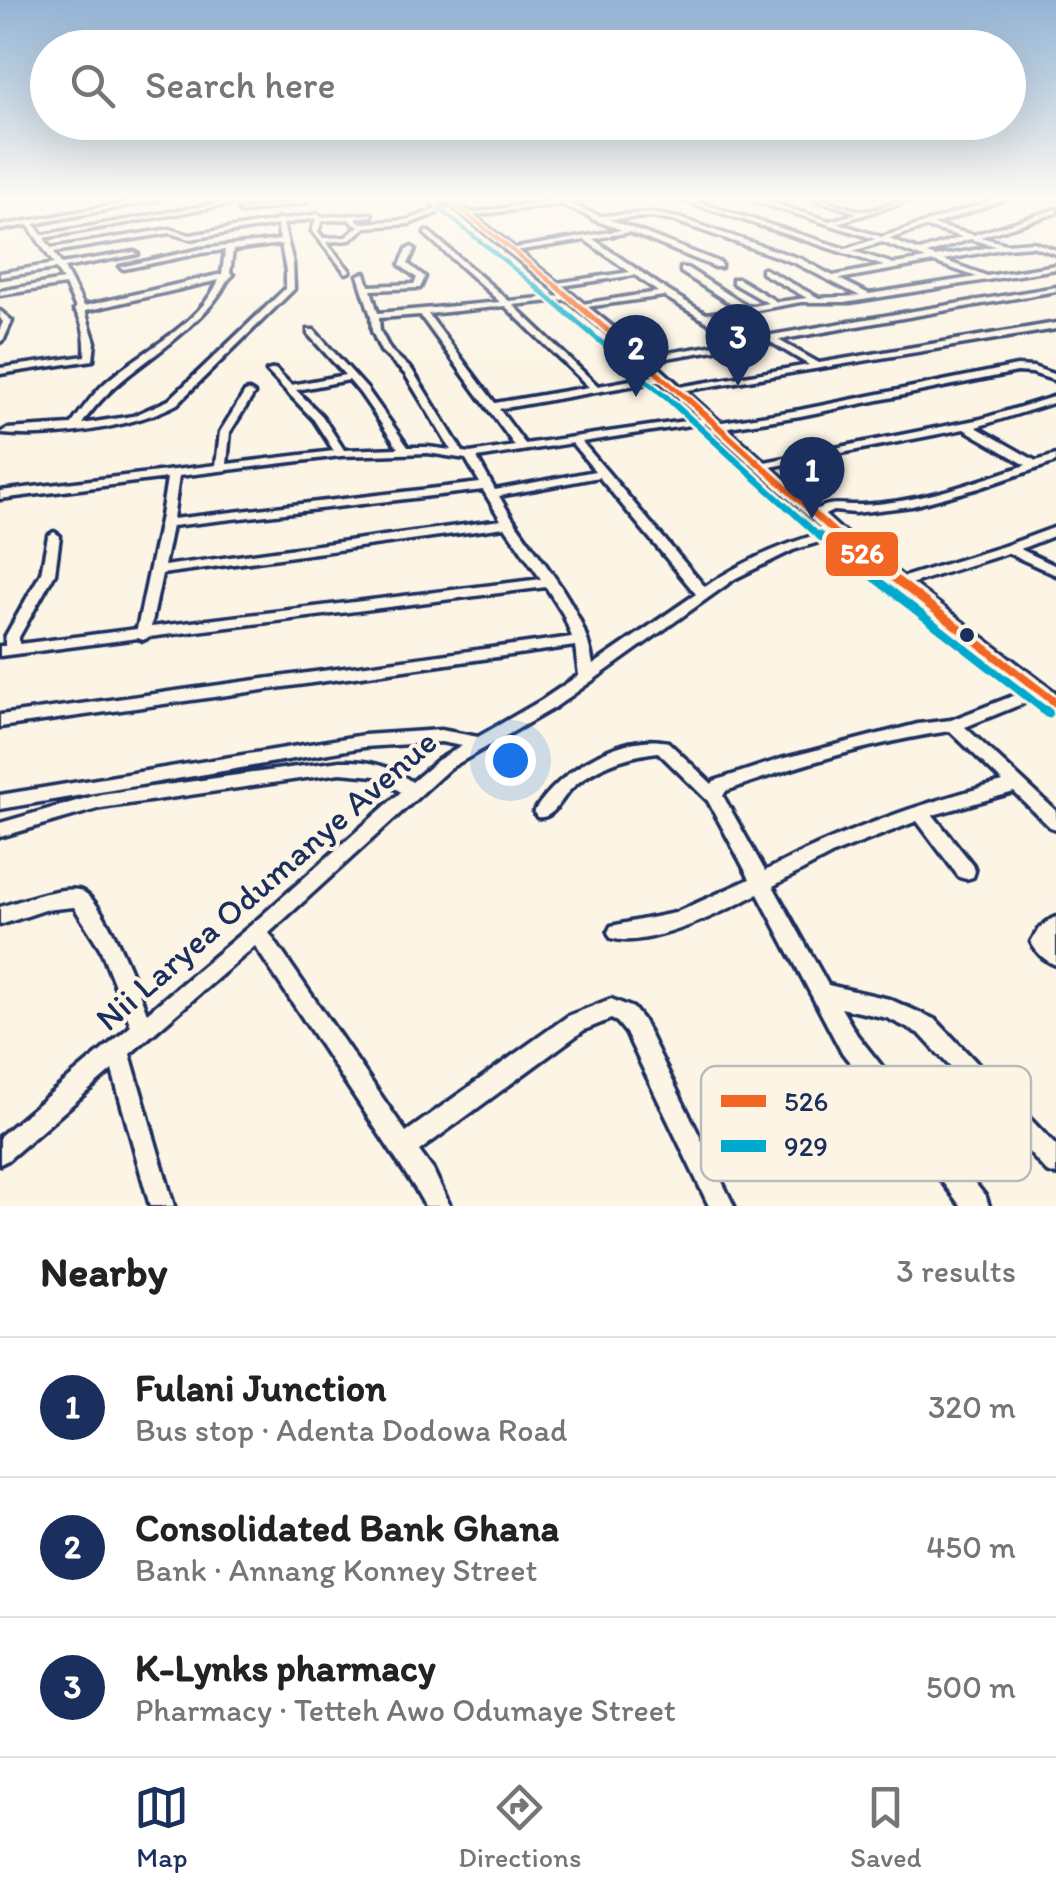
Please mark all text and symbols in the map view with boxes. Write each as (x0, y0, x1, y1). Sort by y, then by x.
search box (30, 30, 1026, 140)
icon: search (65, 58, 120, 113)
text: Search here (145, 62, 336, 108)
pin: 3 (706, 304, 770, 386)
pin: 2 (604, 314, 668, 397)
pin: 1 (780, 436, 844, 519)
line badge: 526 (824, 530, 900, 578)
text: 526 (840, 536, 884, 570)
unlabelled marker (957, 625, 977, 645)
street label: Nii Laryea Odumanye Avenue (87, 720, 445, 1040)
your location (485, 735, 536, 786)
legend (701, 1066, 1031, 1181)
text: 526 (784, 1084, 828, 1118)
text: 929 (784, 1129, 828, 1163)
text: Nearby (40, 1246, 167, 1297)
text: 3 results (896, 1252, 1016, 1290)
text: Fulani Junction (135, 1365, 387, 1411)
text: 1 (65, 1388, 80, 1426)
text: 320 m (928, 1388, 1016, 1426)
text: Bus stop · Adenta Dodowa Road (135, 1411, 568, 1449)
text: Consolidated Bank Ghana (135, 1505, 559, 1551)
text: 2 (64, 1528, 81, 1566)
text: 450 m (926, 1528, 1016, 1566)
text: Bank · Annang Konney Street (135, 1551, 538, 1589)
text: K-Lynks pharmacy (135, 1645, 436, 1691)
text: 3 (64, 1668, 81, 1706)
text: 500 m (926, 1668, 1016, 1706)
text: Pharmacy · Tetteh Awo Odumaye Street (135, 1691, 676, 1729)
tab: Map (134, 1780, 189, 1874)
tab: Directions (458, 1780, 581, 1874)
tab: Saved (850, 1780, 922, 1874)

